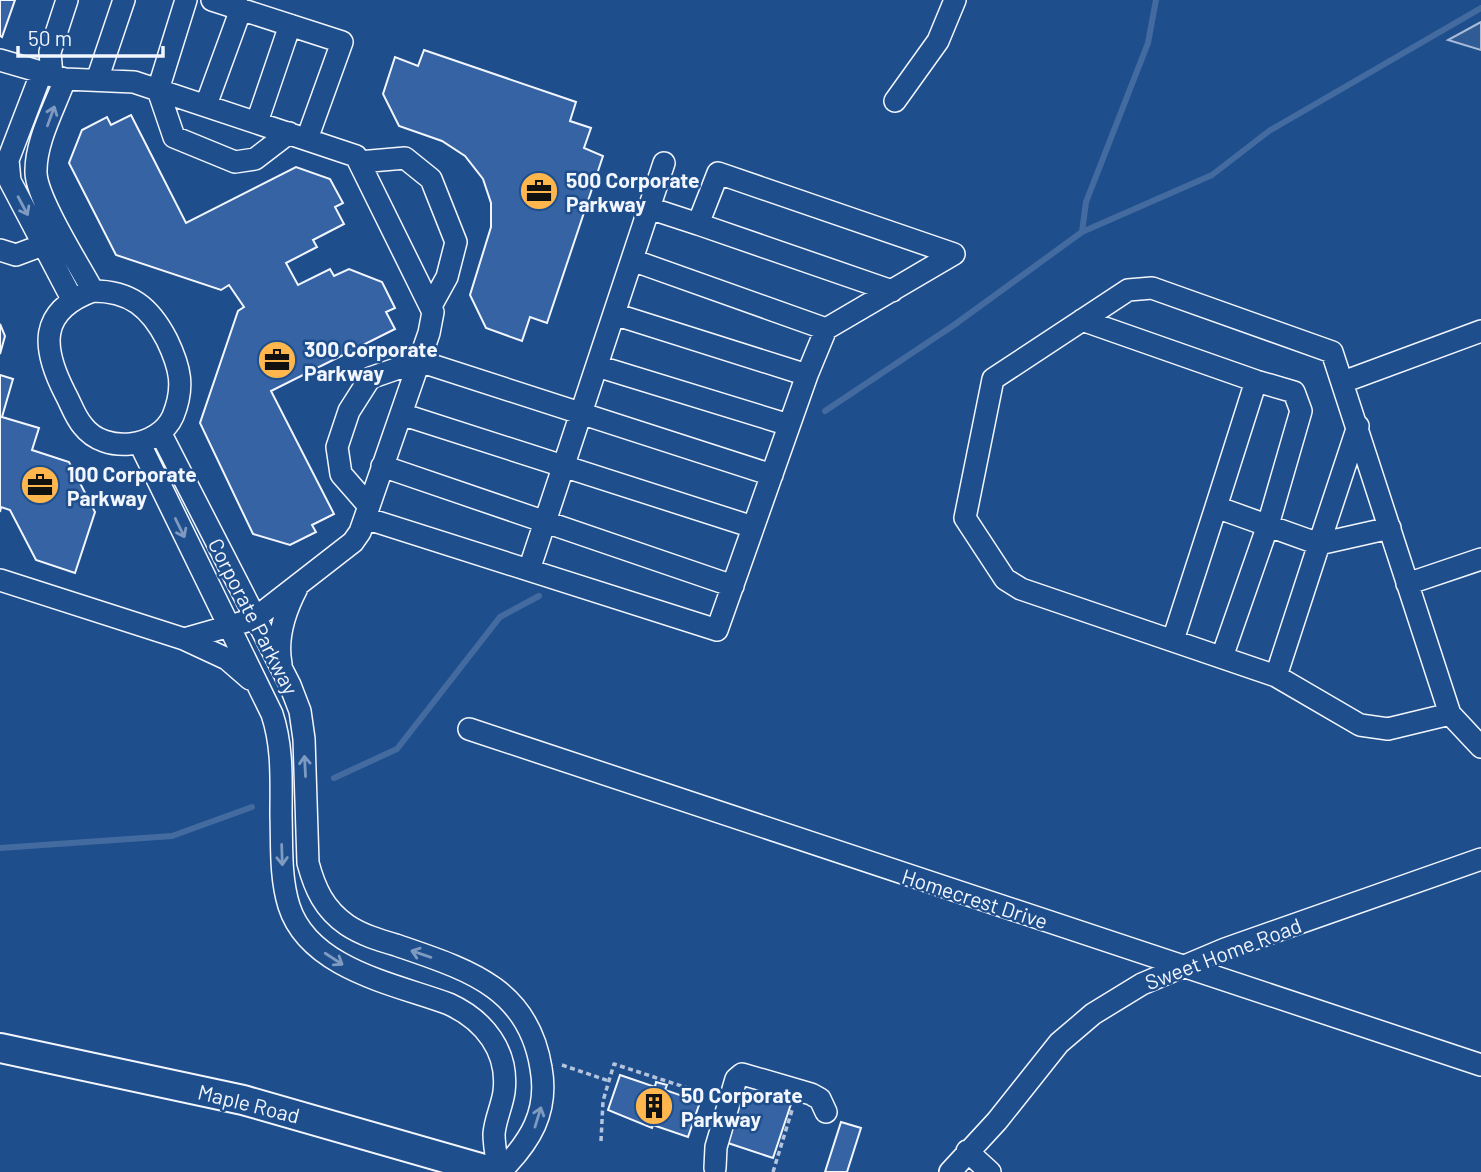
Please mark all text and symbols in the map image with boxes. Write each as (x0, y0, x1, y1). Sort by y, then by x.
scale bar (18, 14, 163, 58)
text: 50 m (28, 25, 72, 50)
one-way arrow (46, 105, 59, 127)
place label: 500 Corporate Parkway (566, 167, 700, 216)
office icon: 500 Corporate Parkway (518, 170, 560, 212)
one-way arrow (16, 196, 30, 216)
place label: 300 Corporate Parkway (304, 336, 438, 385)
office icon: 300 Corporate Parkway (256, 339, 298, 381)
place label: 100 Corporate Parkway (67, 461, 197, 510)
office icon: 100 Corporate Parkway (19, 464, 61, 506)
one-way arrow (173, 517, 187, 538)
street label: Corporate Parkway (204, 534, 304, 699)
one-way arrow (299, 755, 312, 778)
one-way arrow (275, 843, 289, 866)
street label: Homecrest Drive (899, 863, 1051, 933)
street label: Sweet Home Road (1141, 912, 1305, 994)
one-way arrow (410, 947, 432, 959)
one-way arrow (324, 951, 343, 966)
street label: Maple Road (196, 1078, 302, 1128)
place label: 50 Corporate Parkway (681, 1082, 803, 1131)
building icon: 50 Corporate Parkway (633, 1085, 675, 1127)
one-way arrow (533, 1106, 546, 1128)

